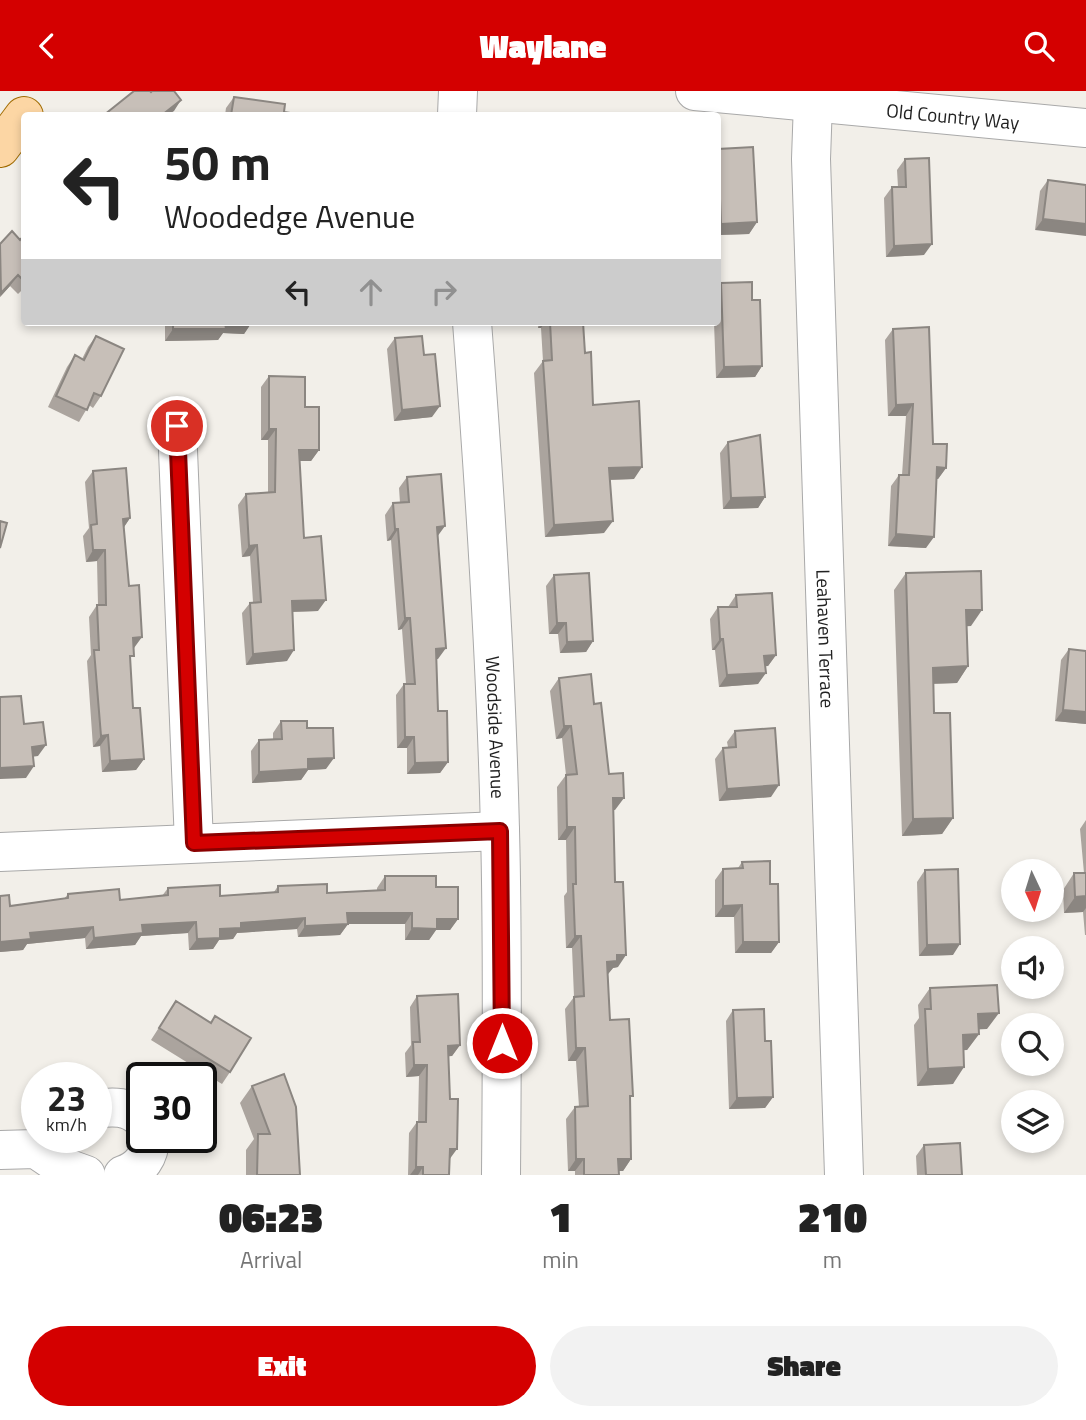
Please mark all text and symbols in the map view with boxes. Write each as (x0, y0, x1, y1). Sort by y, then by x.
text: Waylane (480, 22, 606, 70)
icon: back (28, 27, 66, 65)
icon: search (1020, 27, 1058, 65)
street label: Old Country Way (885, 95, 1021, 136)
text: 50 m (164, 124, 271, 199)
icon: left (49, 140, 140, 231)
text: Woodedge Avenue (164, 192, 415, 240)
icon: left (279, 273, 317, 311)
icon: ahead (352, 273, 390, 311)
icon: right (425, 273, 463, 311)
pin (147, 396, 207, 456)
icon: arrive (158, 407, 196, 445)
street label: Leahaven Terrace (810, 569, 843, 709)
street label: Woodside Avenue (479, 655, 514, 799)
north arrow (1001, 859, 1064, 922)
map controls (1001, 859, 1064, 1153)
button: sound (1001, 936, 1064, 999)
position arrow (465, 1006, 539, 1080)
button: search (1001, 1013, 1064, 1076)
speed limit sign: 30 (126, 1062, 217, 1153)
text: 23 (47, 1071, 86, 1125)
button: layers (1001, 1090, 1064, 1153)
text: km/h (46, 1111, 87, 1138)
text: 06:23 (219, 1184, 323, 1248)
text: 1 (549, 1184, 572, 1248)
text: 210 (798, 1184, 867, 1248)
text: Arrival (240, 1242, 302, 1277)
text: min (542, 1242, 579, 1277)
text: m (823, 1242, 842, 1277)
button: Exit (28, 1326, 536, 1406)
button: Share (550, 1326, 1058, 1406)

